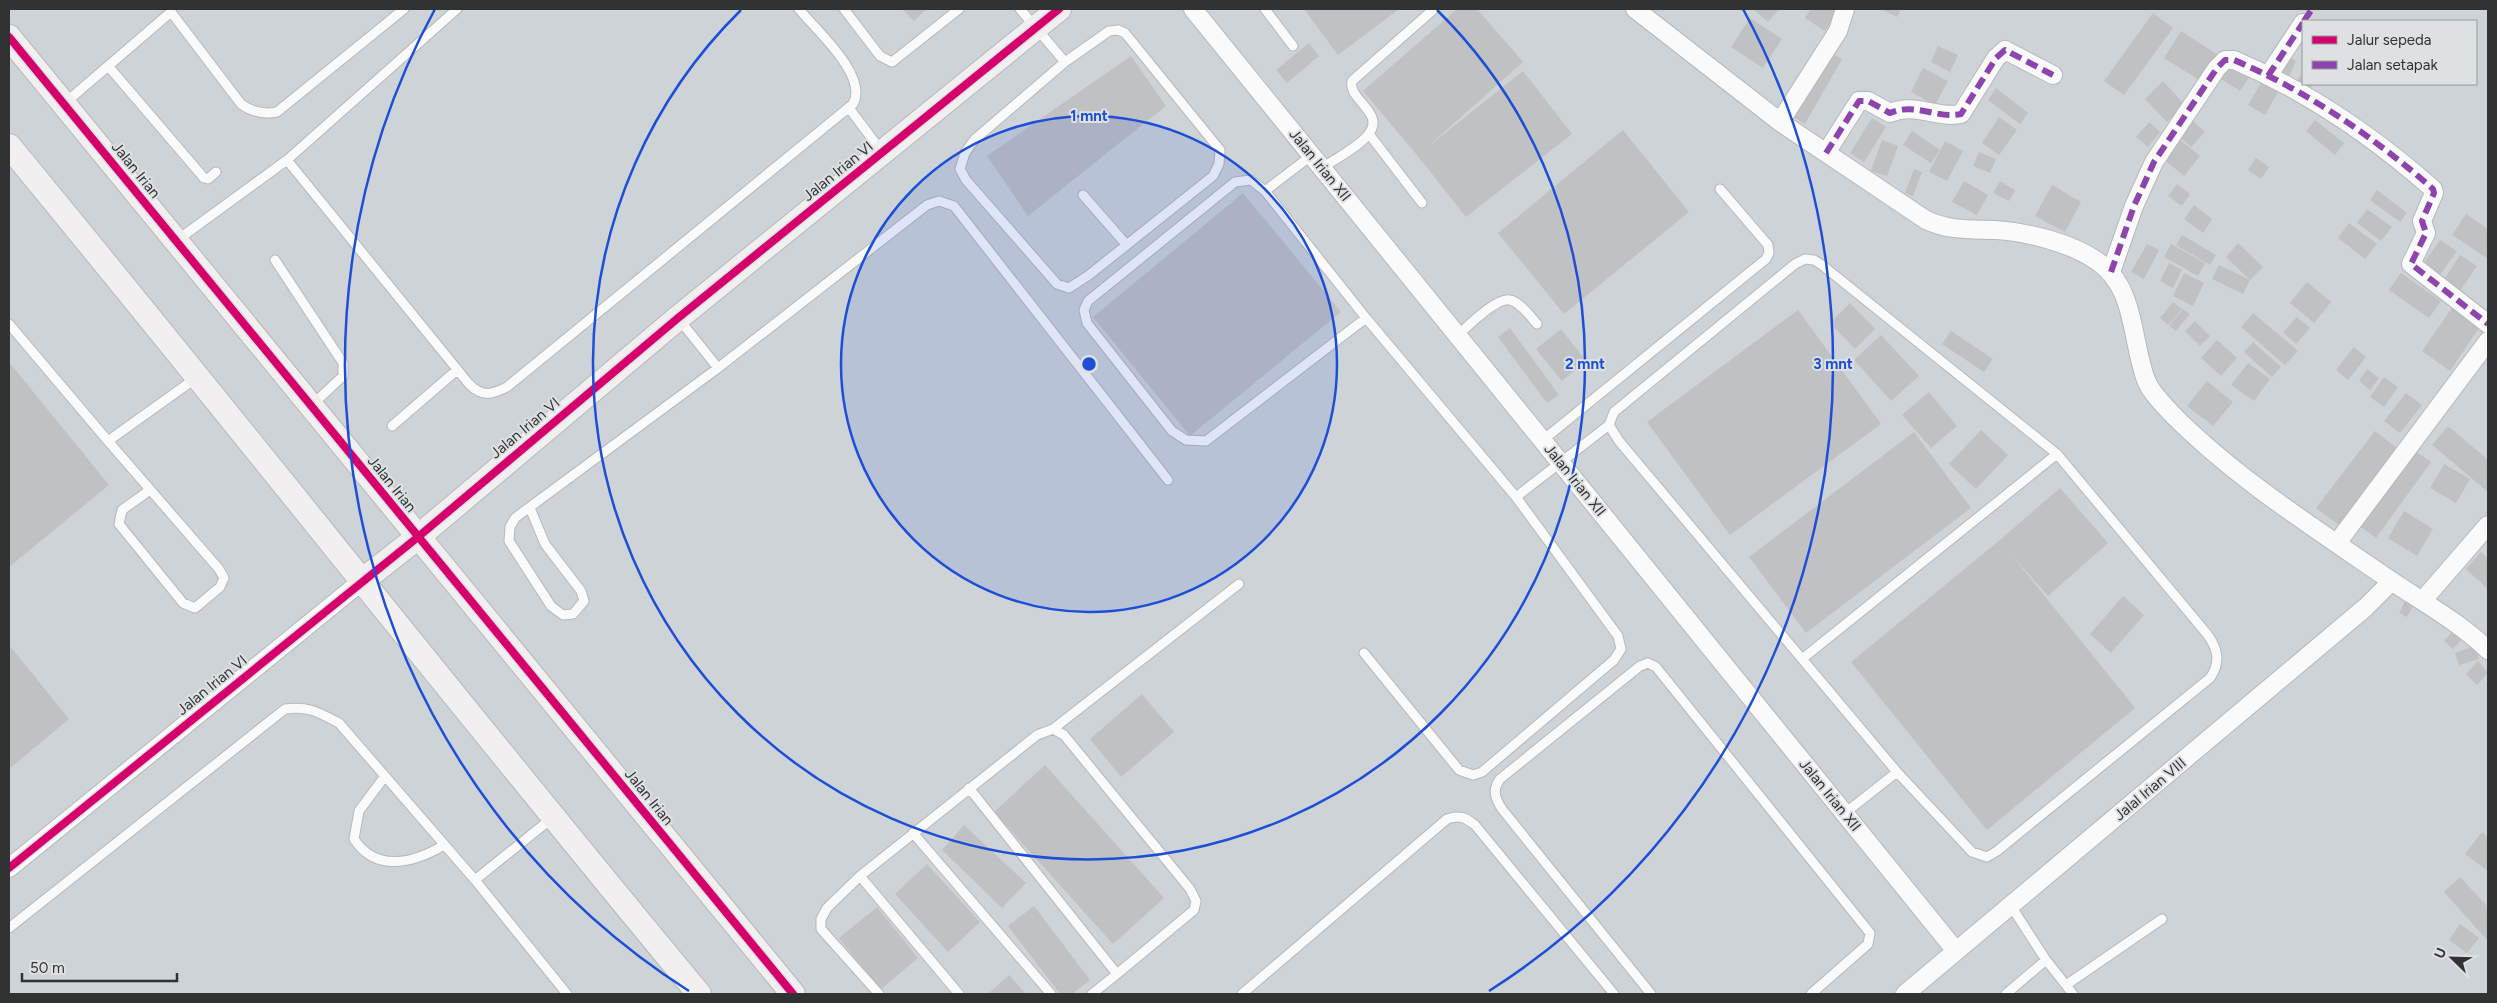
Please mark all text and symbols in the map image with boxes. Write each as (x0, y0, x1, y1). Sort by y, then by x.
legend (2302, 20, 2477, 85)
text: Jalur sepeda (2347, 31, 2432, 49)
text: Jalan setapak (2347, 56, 2438, 74)
text: 1 mnt (1070, 107, 1108, 125)
street label: Jalan Irian XII (1285, 125, 1355, 205)
street label: Jalan Irian VI (799, 137, 877, 205)
street label: Jalan Irian (108, 138, 164, 202)
centre of rings (1080, 355, 1098, 373)
text: 2 mnt (1565, 355, 1605, 373)
text: 3 mnt (1813, 355, 1853, 373)
street label: Jalan Irian VI (487, 394, 563, 462)
street label: Jalan Irian XII (1540, 440, 1610, 520)
street label: Jalan Irian (364, 452, 420, 516)
street label: Jalan Irian VI (173, 651, 251, 719)
street label: Jalal Irian VIII (2110, 754, 2190, 824)
street label: Jalan Irian XII (1795, 755, 1865, 835)
street label: Jalan Irian (621, 765, 677, 829)
north arrow (2427, 933, 2477, 983)
text: U (2431, 945, 2450, 961)
scale bar (22, 950, 178, 982)
text: 50 m (30, 959, 65, 977)

